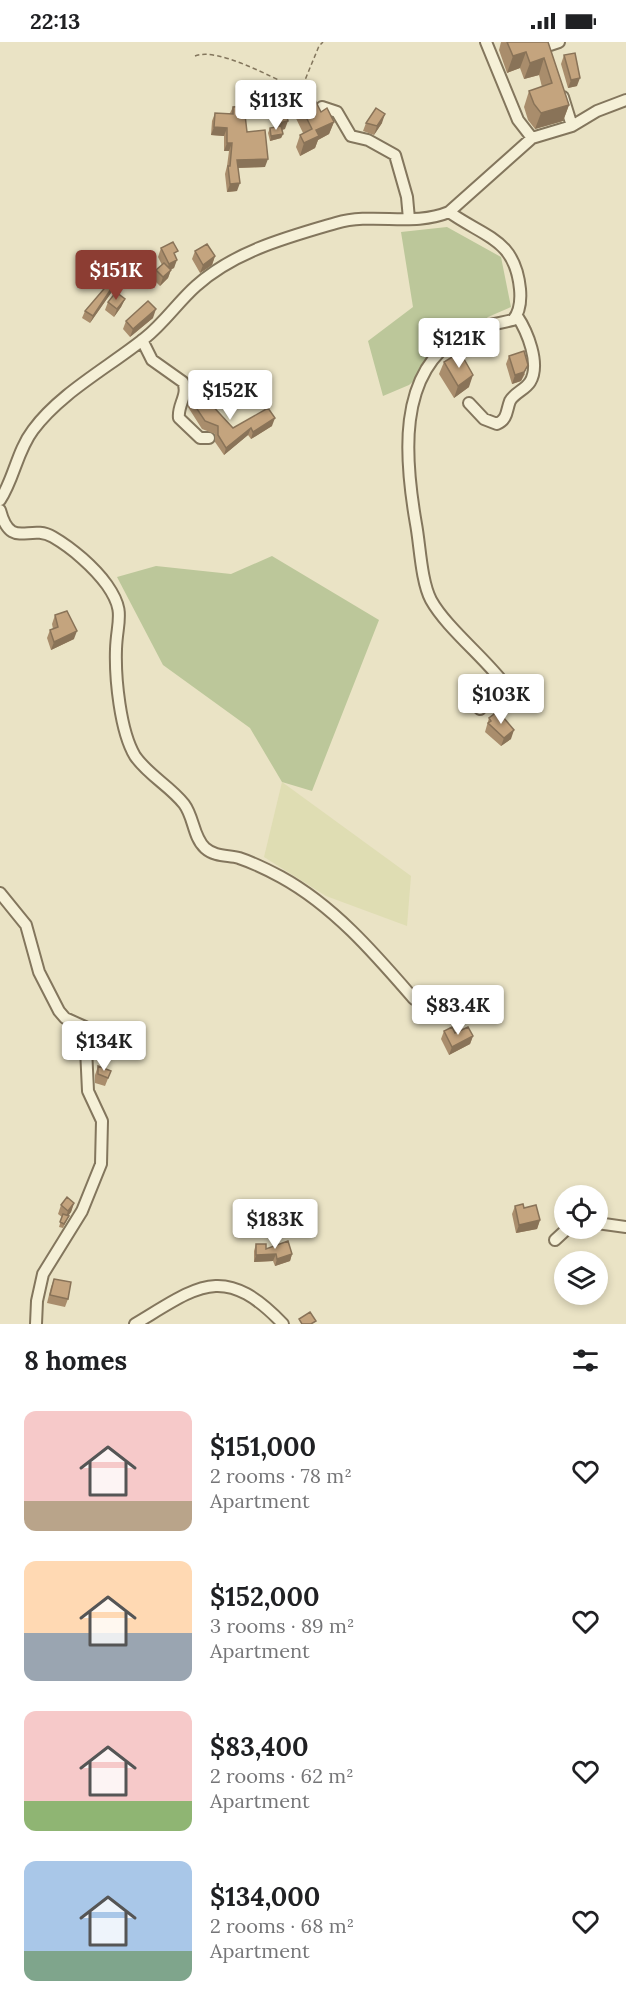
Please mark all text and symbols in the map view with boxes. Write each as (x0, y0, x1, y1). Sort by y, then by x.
text: 22:13 (30, 7, 80, 35)
pin: $113K (234, 80, 318, 131)
text: $113K (249, 87, 303, 112)
pin: $151K (74, 250, 158, 301)
text: $151K (89, 257, 143, 282)
pin: $121K (417, 318, 501, 369)
text: $121K (433, 325, 485, 350)
pin: $152K (188, 370, 272, 421)
text: $152K (202, 377, 258, 402)
pin: $103K (459, 674, 543, 725)
text: $103K (472, 681, 530, 706)
pin: $83.4K (409, 985, 507, 1036)
text: $83.4K (426, 992, 490, 1017)
pin: $134K (62, 1021, 146, 1072)
text: $134K (76, 1028, 132, 1053)
map controls (554, 1185, 608, 1305)
button: locate (554, 1185, 608, 1239)
pin: $183K (233, 1199, 317, 1250)
text: $183K (247, 1206, 303, 1231)
button: layers (554, 1251, 608, 1305)
text: 8 homes (24, 1344, 127, 1377)
icon: filters (569, 1344, 602, 1377)
text: $151,000 (210, 1430, 316, 1463)
icon: home (72, 1435, 144, 1507)
icon: heart (569, 1455, 602, 1488)
text: 2 rooms · 78 m² (210, 1463, 352, 1488)
text: Apartment (210, 1488, 310, 1513)
text: $152,000 (210, 1580, 319, 1613)
icon: home (72, 1585, 144, 1657)
icon: heart (569, 1605, 602, 1638)
text: 3 rooms · 89 m² (210, 1613, 354, 1638)
text: Apartment (210, 1638, 310, 1663)
text: $83,400 (210, 1730, 309, 1763)
icon: home (72, 1735, 144, 1807)
icon: heart (569, 1755, 602, 1788)
text: 2 rooms · 62 m² (210, 1763, 354, 1788)
text: Apartment (210, 1788, 310, 1813)
text: $134,000 (210, 1880, 320, 1913)
icon: home (72, 1885, 144, 1957)
icon: heart (569, 1905, 602, 1938)
text: 2 rooms · 68 m² (210, 1913, 354, 1938)
text: Apartment (210, 1938, 310, 1963)

